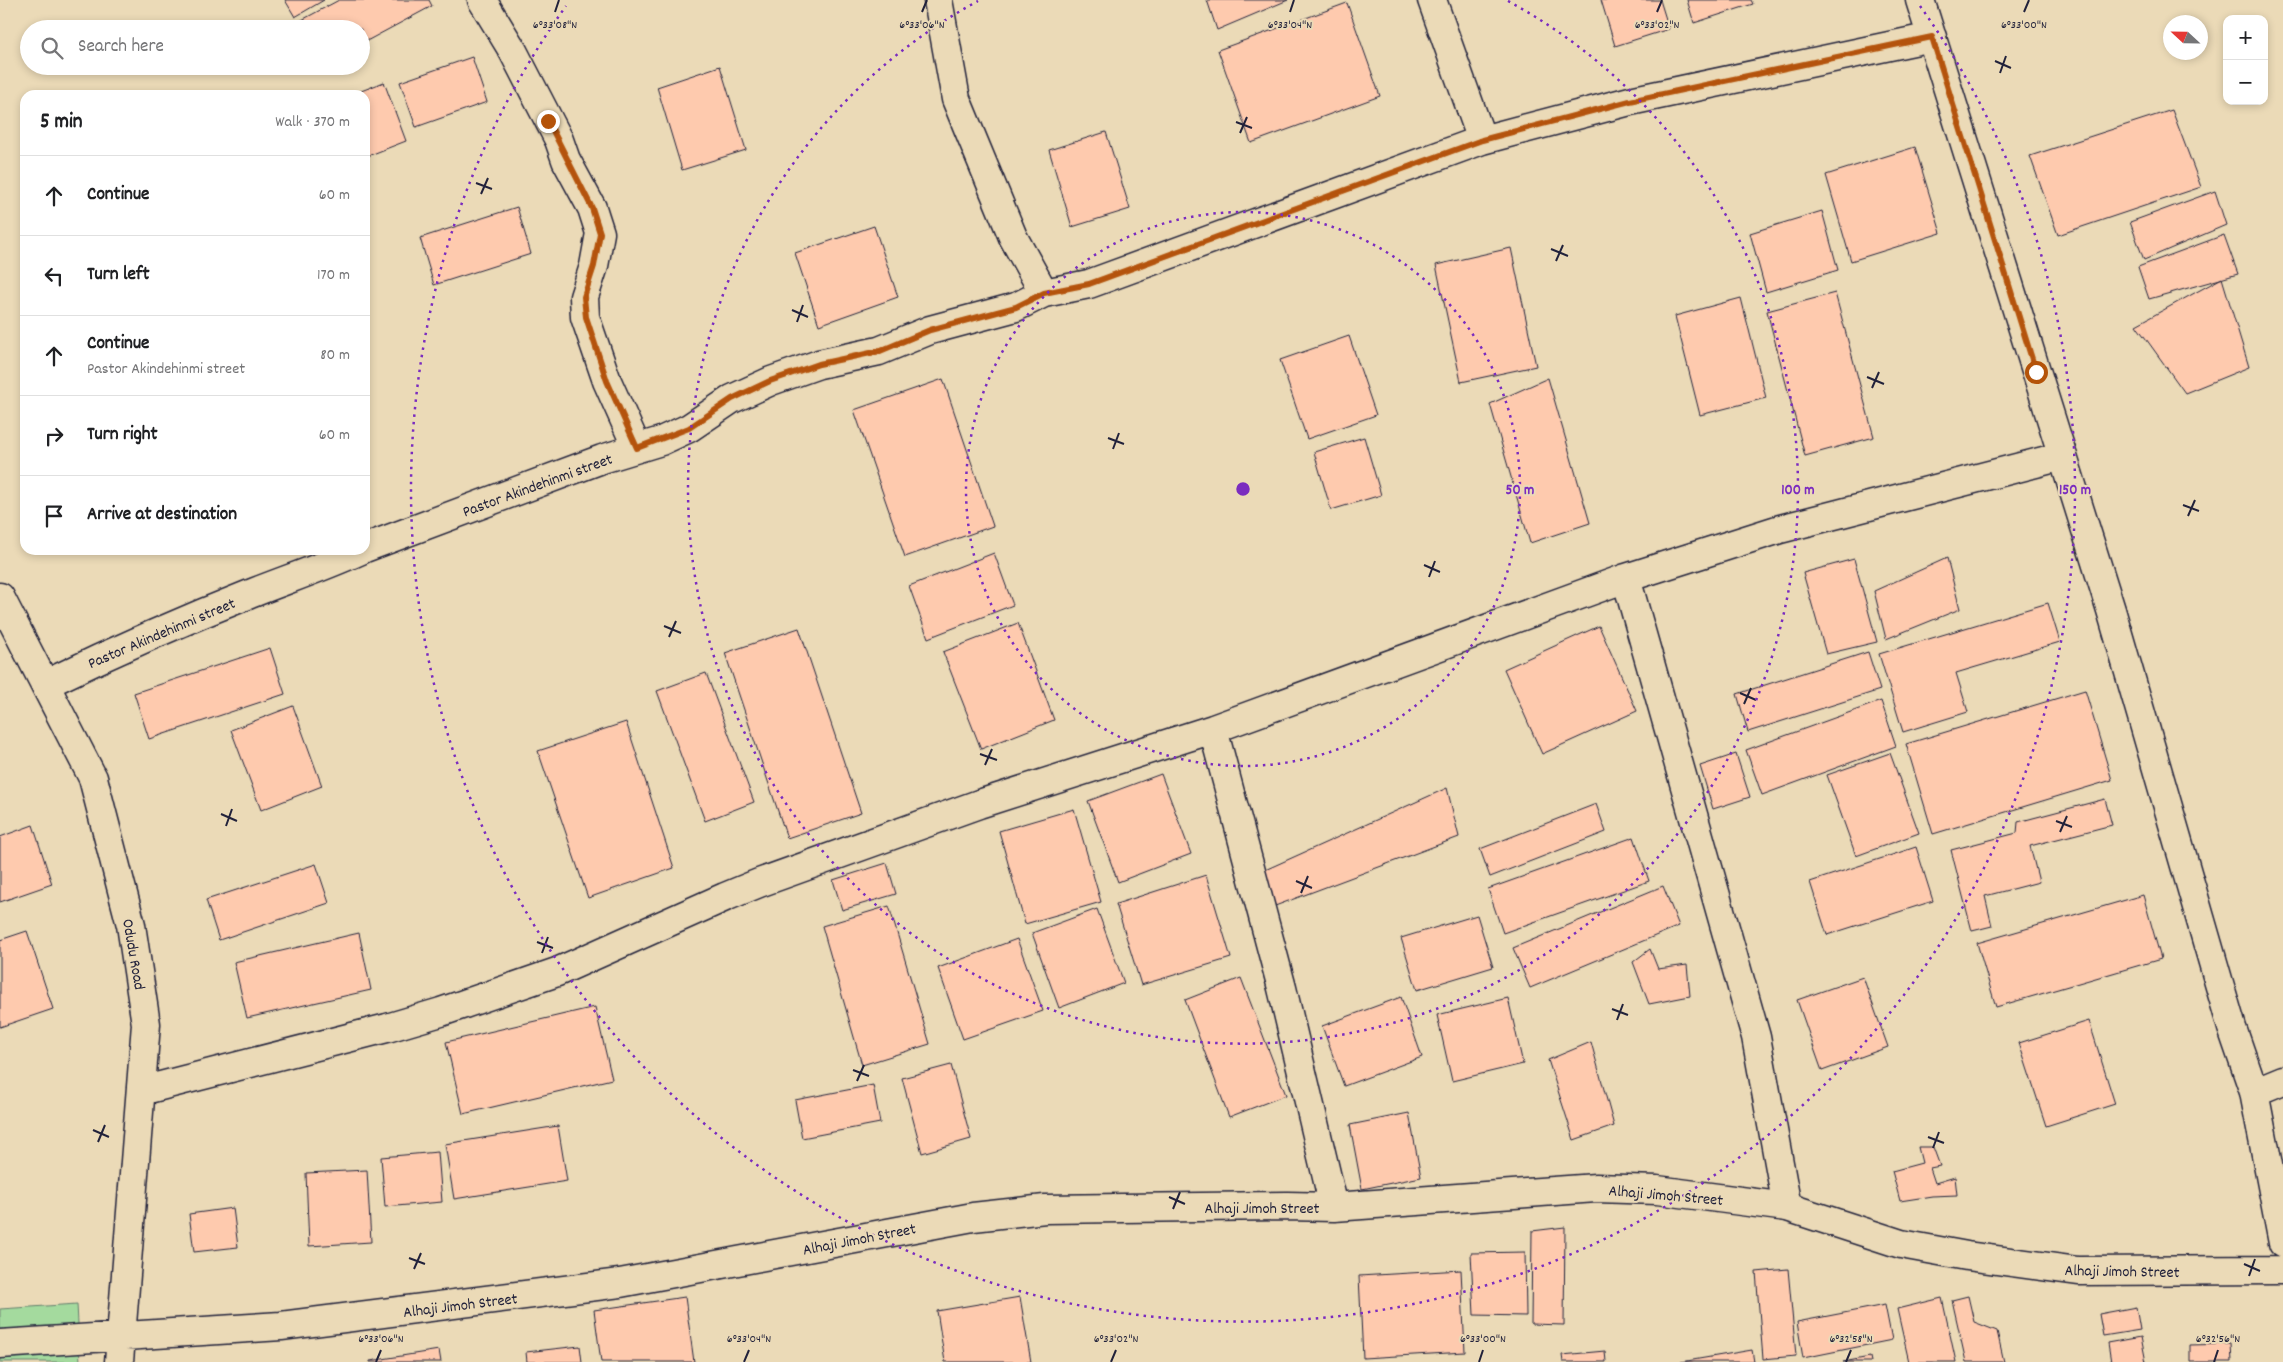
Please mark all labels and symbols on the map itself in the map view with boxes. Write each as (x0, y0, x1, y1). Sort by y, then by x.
north arrow (2163, 15, 2208, 60)
text: 6°33'08"N (533, 17, 577, 34)
text: 6°33'06"N (899, 17, 945, 34)
text: 6°33'04"N (1268, 17, 1312, 34)
text: 6°33'02"N (1635, 17, 1679, 34)
text: 6°33'00"N (2001, 17, 2047, 34)
route end (537, 110, 560, 133)
route start (2025, 361, 2048, 384)
street label: Pastor Akindehinmi street (460, 448, 616, 524)
centre of rings (1234, 480, 1252, 498)
text: 50 m (1506, 480, 1534, 502)
text: 100 m (1781, 480, 1815, 502)
text: 150 m (2059, 480, 2091, 502)
street label: Pastor Akindehinmi street (85, 593, 239, 676)
street label: Odudu Road (115, 917, 150, 992)
street label: Alhaji Jimoh Street (1608, 1180, 1724, 1213)
street label: Alhaji Jimoh Street (1205, 1198, 1320, 1221)
street label: Alhaji Jimoh Street (801, 1218, 918, 1263)
street label: Alhaji Jimoh Street (2064, 1260, 2180, 1285)
street label: Alhaji Jimoh Street (402, 1288, 519, 1325)
text: 6°33'06"N (358, 1331, 404, 1348)
text: 6°33'04"N (727, 1331, 771, 1348)
text: 6°33'02"N (1094, 1331, 1138, 1348)
text: 6°33'00"N (1460, 1331, 1506, 1348)
text: 6°32'58"N (1829, 1331, 1873, 1348)
text: 6°32'56"N (2196, 1331, 2240, 1348)

